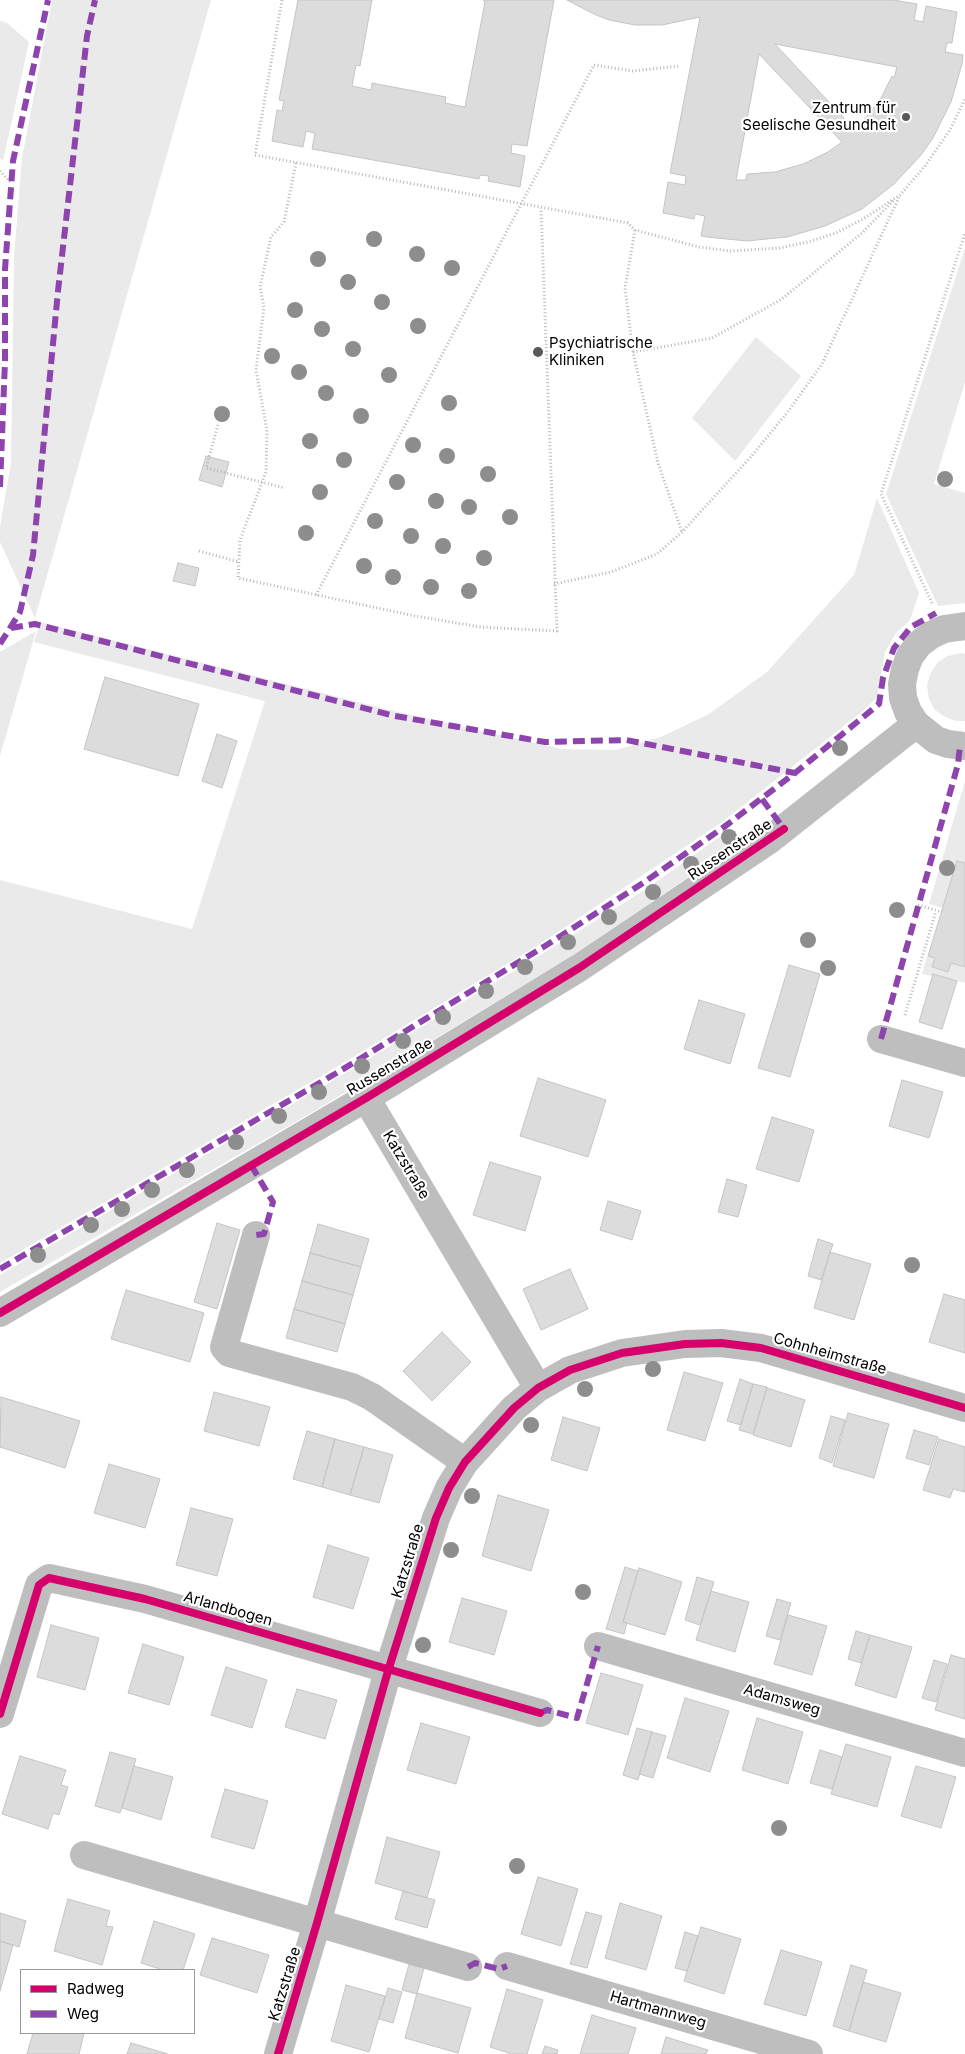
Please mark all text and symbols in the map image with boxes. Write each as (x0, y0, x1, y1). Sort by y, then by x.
place label: Zentrum für Seelische Gesundheit (742, 99, 896, 134)
marker: Zentrum für Seelische Gesundheit (900, 111, 912, 123)
place label: Psychiatrische Kliniken (549, 334, 653, 369)
marker: Psychiatrische Kliniken (531, 345, 545, 359)
street label: Russenstraße (685, 815, 775, 885)
street label: Russenstraße (344, 1034, 436, 1100)
street label: Katzstraße (379, 1128, 433, 1202)
street label: Cohnheimstraße (771, 1329, 889, 1379)
street label: Katzstraße (388, 1522, 428, 1600)
street label: Arlandbogen (182, 1588, 274, 1630)
street label: Adamsweg (742, 1680, 822, 1720)
street label: Katzstraße (265, 1945, 305, 2023)
legend (20, 1969, 195, 2034)
text: Radweg (67, 1979, 124, 1998)
street label: Hartmannweg (608, 1988, 708, 2032)
text: Weg (67, 2004, 99, 2023)

